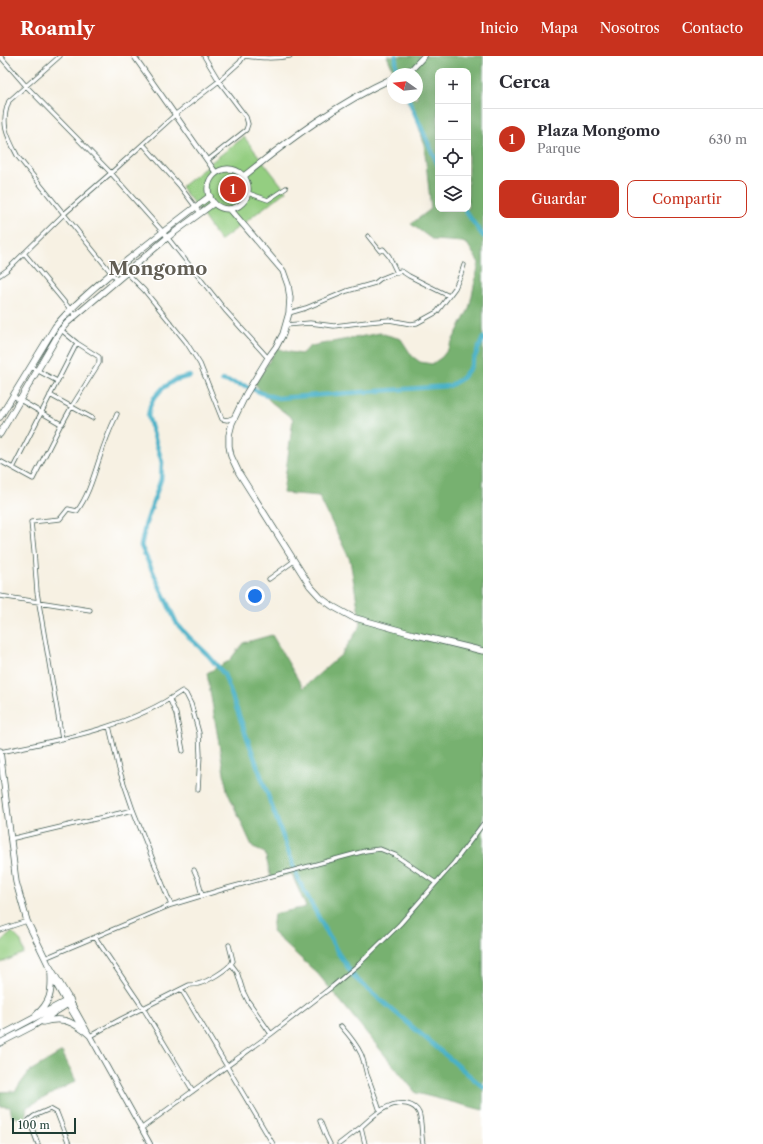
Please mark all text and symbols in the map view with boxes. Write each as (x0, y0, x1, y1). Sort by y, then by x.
text: Roamly (20, 17, 95, 40)
text: Inicio (480, 19, 518, 37)
text: Mapa (540, 19, 578, 37)
text: Nosotros (600, 19, 660, 37)
text: Contacto (682, 19, 743, 37)
north arrow (387, 68, 423, 104)
map controls (435, 68, 471, 212)
button: + (435, 68, 471, 104)
text: Cerca (499, 72, 550, 92)
button: − (435, 104, 471, 140)
text: Plaza Mongomo (537, 121, 660, 140)
text: 1 (509, 131, 515, 147)
text: 630 m (708, 131, 747, 147)
button: locate (435, 140, 471, 176)
text: Parque (537, 140, 581, 156)
pin: 1 (220, 174, 246, 204)
button: layers (435, 176, 471, 212)
button: Guardar (499, 180, 619, 218)
button: Compartir (627, 180, 747, 218)
district label: Mongomo (109, 257, 207, 280)
your location (245, 586, 265, 606)
scale bar (12, 1116, 76, 1135)
text: 100 m (18, 1118, 50, 1132)

